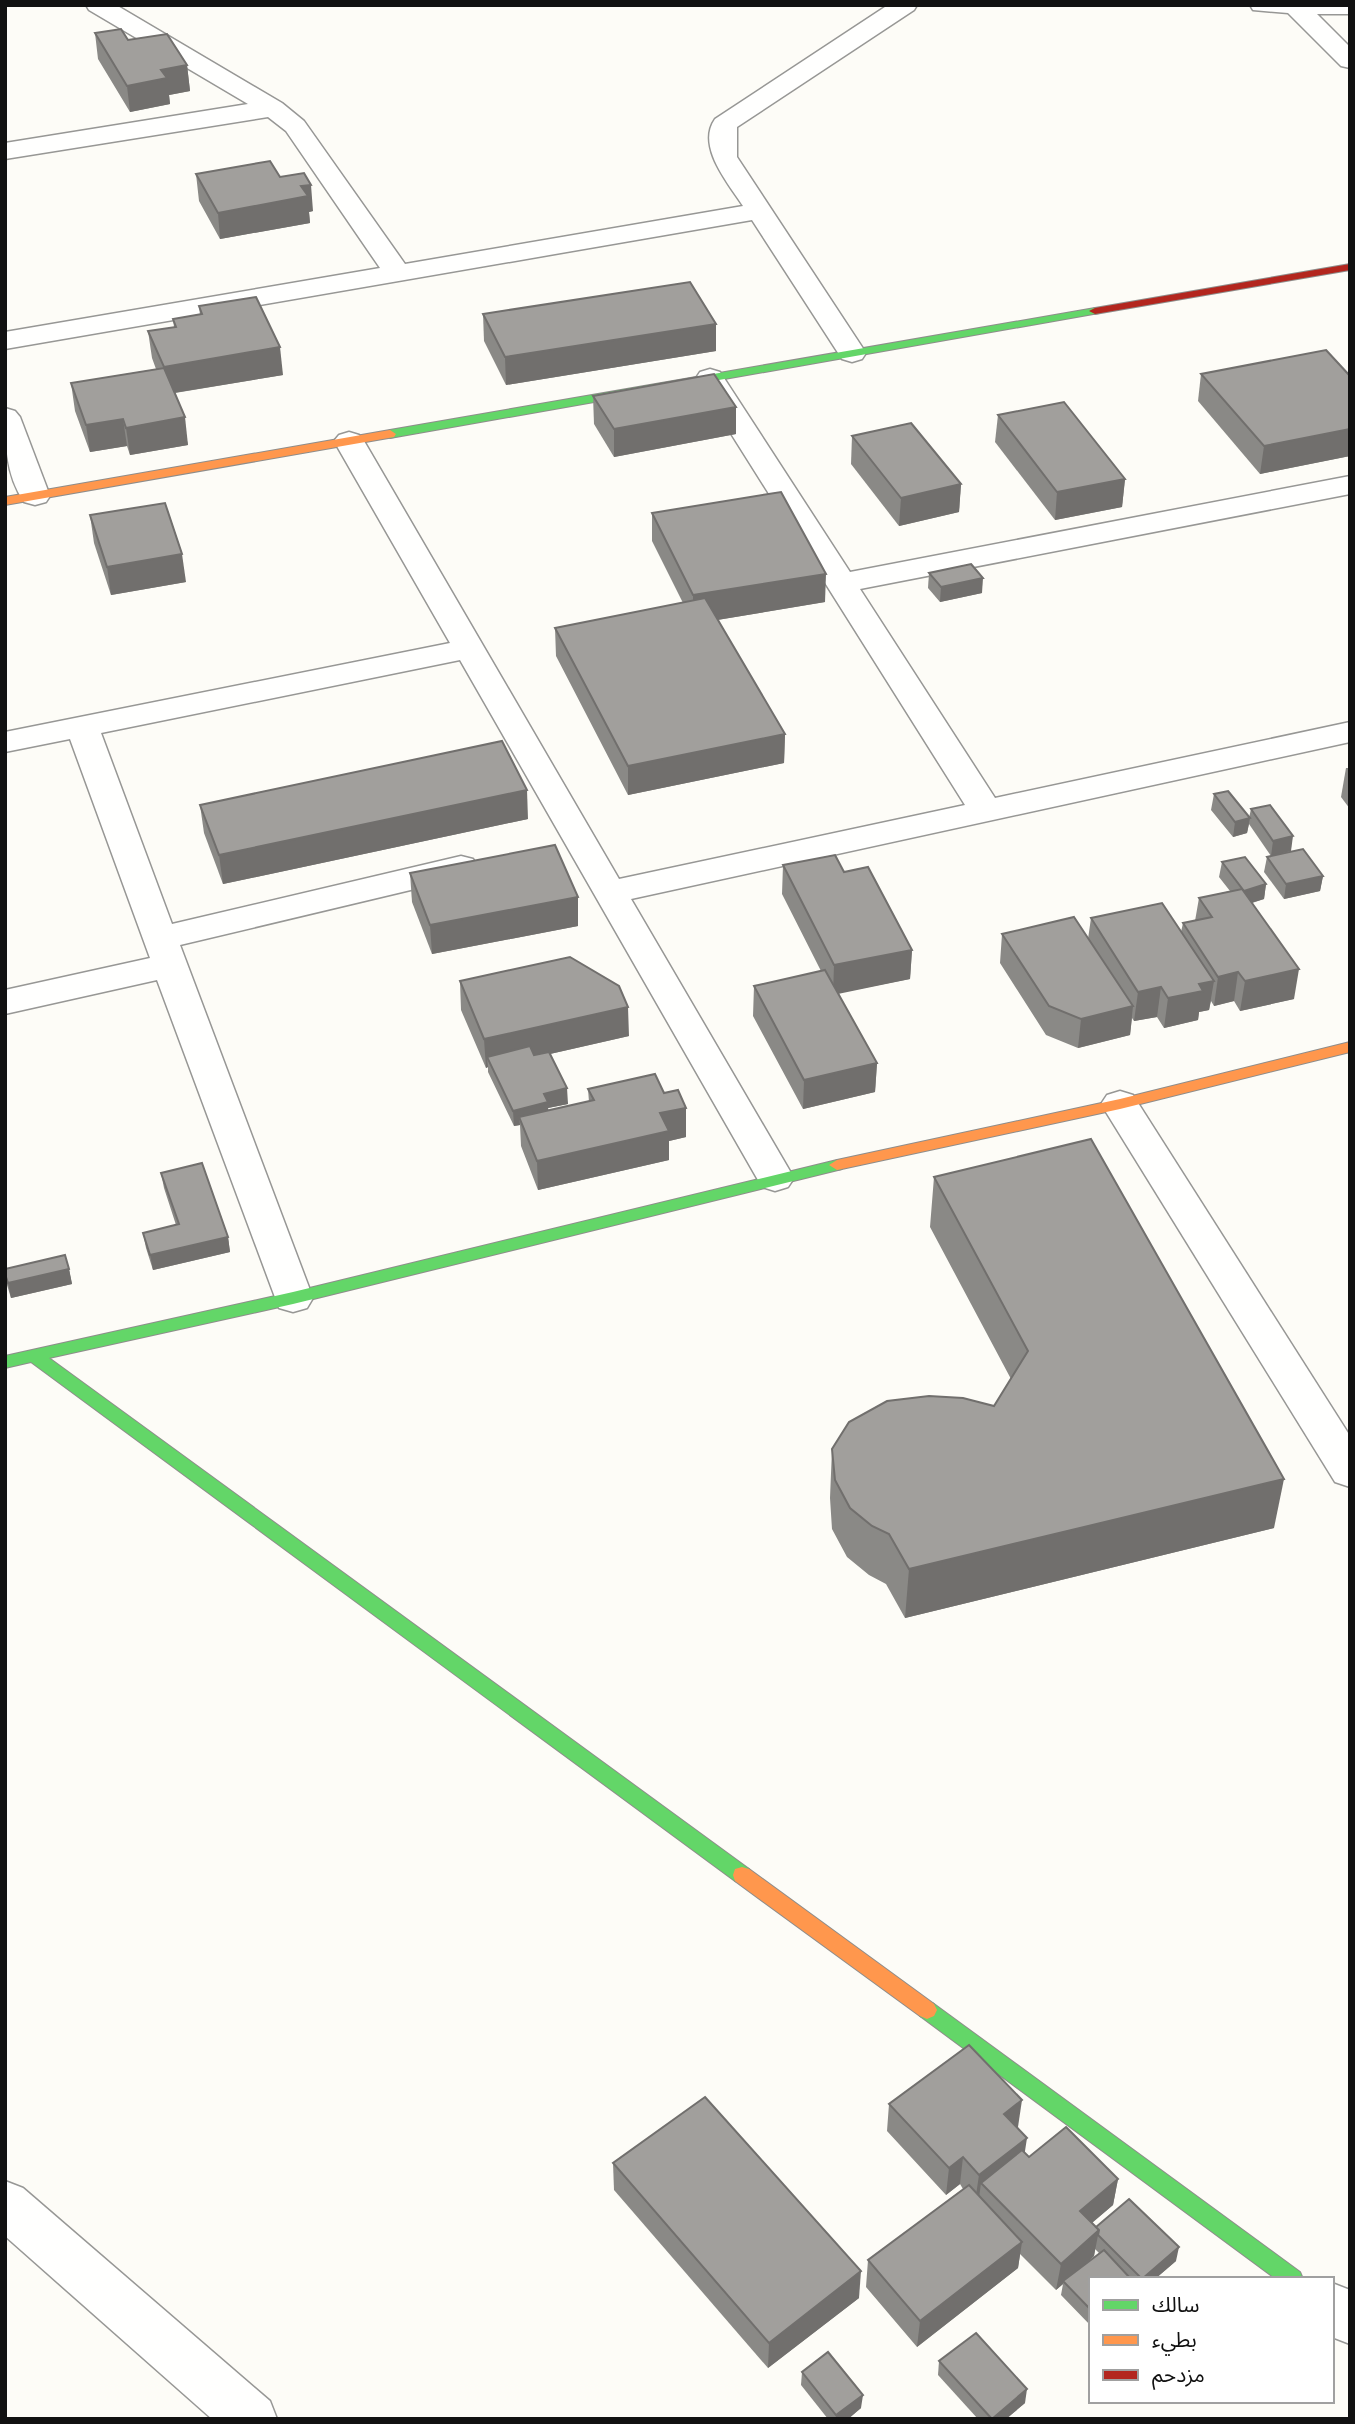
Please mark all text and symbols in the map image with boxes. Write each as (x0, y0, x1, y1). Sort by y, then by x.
legend (1089, 2277, 1334, 2403)
text: سالك (1152, 2290, 1199, 2318)
text: بطيء (1152, 2325, 1197, 2356)
text: مزدحم (1152, 2360, 1205, 2390)

